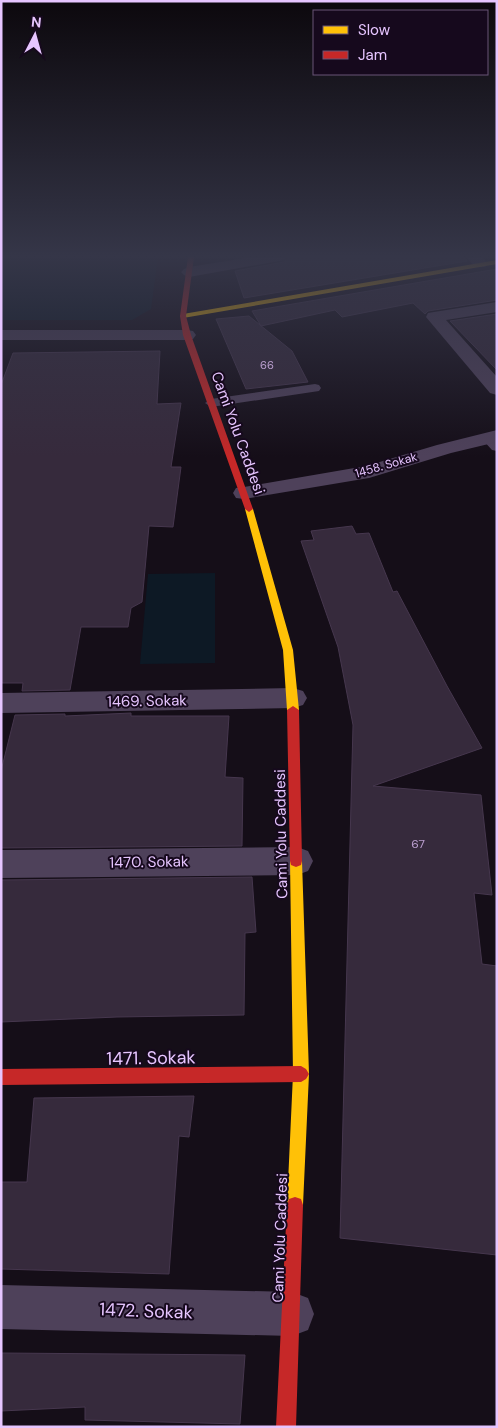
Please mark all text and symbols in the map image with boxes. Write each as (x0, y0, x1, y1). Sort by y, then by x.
north arrow (10, 10, 60, 60)
legend (313, 10, 488, 75)
text: N (30, 13, 42, 32)
text: Slow (358, 20, 391, 40)
text: Jam (358, 45, 387, 65)
house number: 66 (260, 358, 274, 372)
street label: Cami Yolu Caddesi (206, 369, 270, 497)
street label: 1458. Sokak (353, 449, 419, 481)
street label: 1469. Sokak (107, 690, 187, 712)
street label: Cami Yolu Caddesi (270, 769, 292, 899)
house number: 67 (411, 836, 425, 852)
street label: 1470. Sokak (109, 851, 189, 873)
street label: 1471. Sokak (106, 1045, 196, 1071)
street label: Cami Yolu Caddesi (268, 1173, 292, 1303)
street label: 1472. Sokak (99, 1297, 193, 1325)

